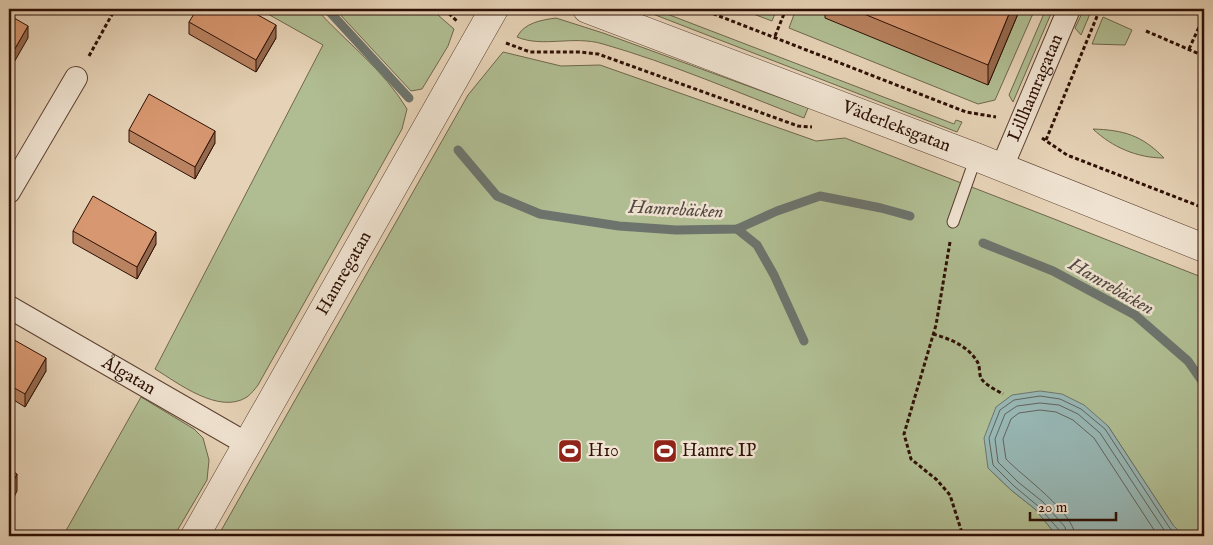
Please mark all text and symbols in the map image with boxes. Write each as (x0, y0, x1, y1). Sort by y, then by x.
street label: Lillhamragatan (1003, 30, 1069, 145)
street label: Väderleksgatan (838, 95, 954, 158)
water label: Hamrebäcken (627, 195, 724, 224)
street label: Hamregatan (311, 227, 377, 320)
water label: Hamrebäcken (1063, 252, 1158, 321)
street label: Ålgatan (97, 349, 160, 401)
sports icon: H10 (557, 438, 583, 464)
sports icon: Hamre IP (652, 438, 678, 464)
place label: H10 (588, 440, 619, 463)
place label: Hamre IP (682, 440, 756, 463)
scale bar (1030, 490, 1117, 522)
text: 20 m (1038, 498, 1068, 517)

